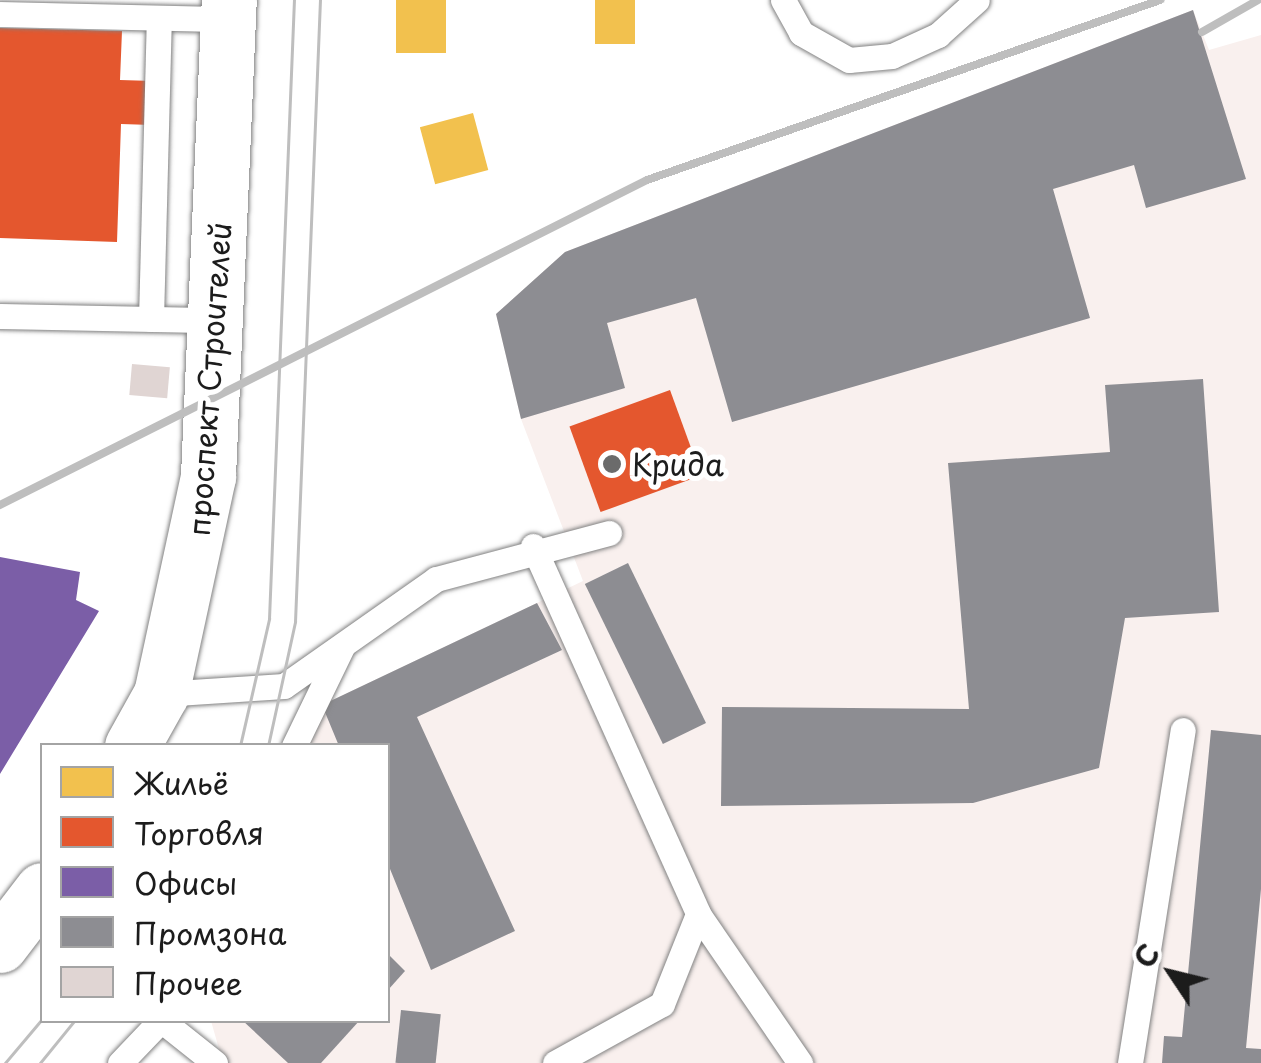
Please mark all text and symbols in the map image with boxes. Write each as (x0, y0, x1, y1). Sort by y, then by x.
street label: проспект Строителей (180, 220, 238, 538)
place label: Крида (632, 446, 724, 482)
marker: Крида (601, 453, 623, 475)
legend (40, 743, 390, 1023)
text: Жильё (134, 760, 229, 805)
text: Торговля (134, 810, 264, 855)
text: Офисы (134, 860, 237, 905)
text: Промзона (134, 910, 286, 955)
north arrow (1121, 923, 1221, 1023)
text: С (1122, 935, 1170, 976)
text: Прочее (134, 960, 243, 1005)

